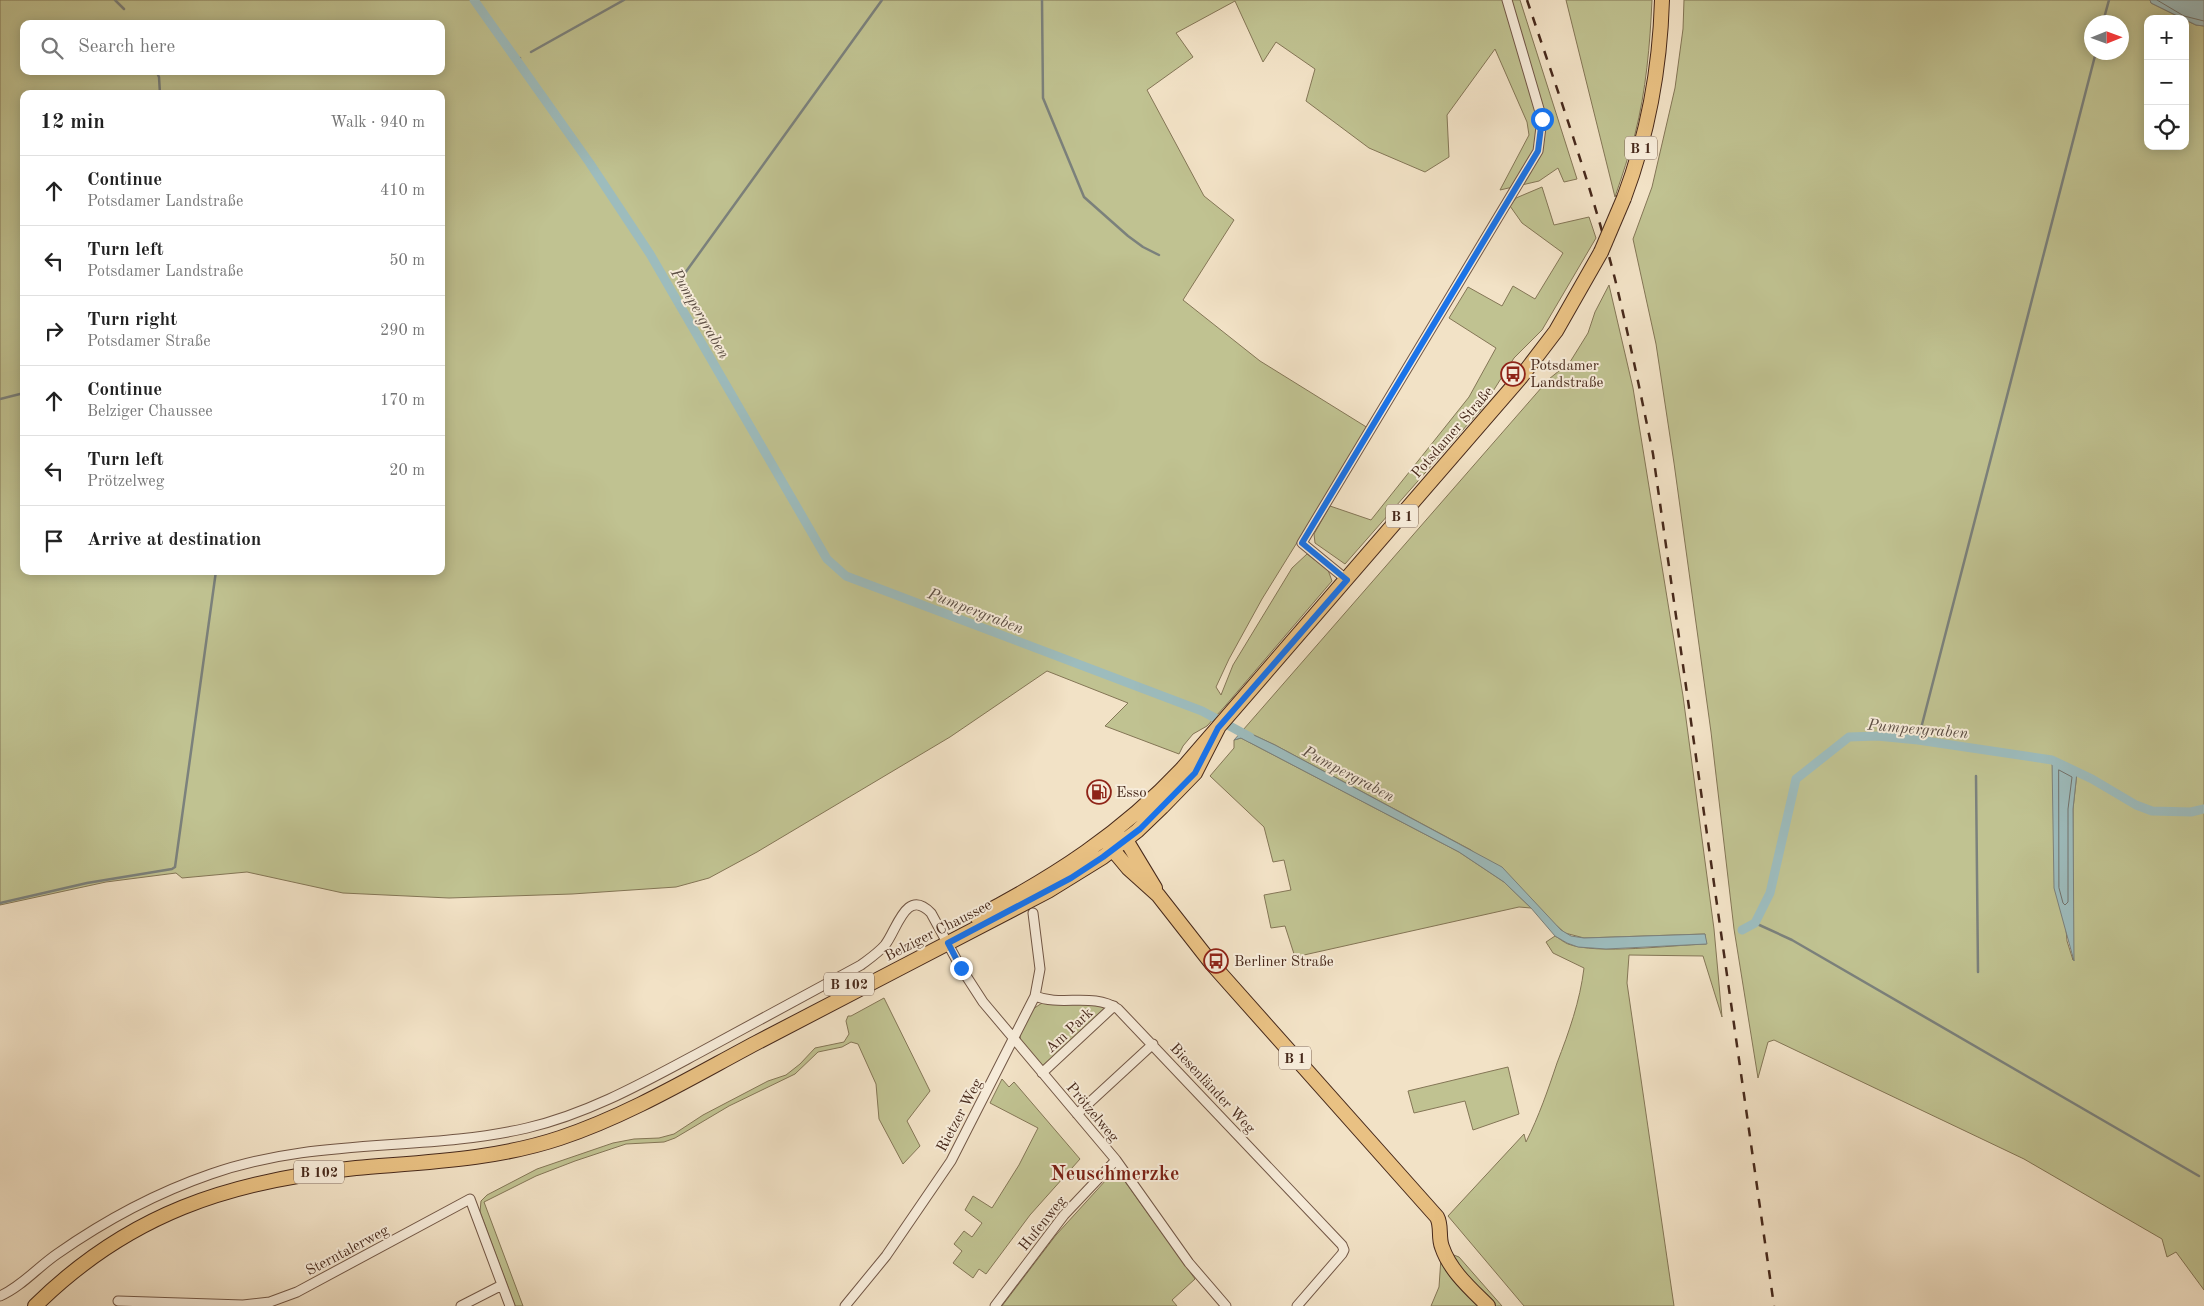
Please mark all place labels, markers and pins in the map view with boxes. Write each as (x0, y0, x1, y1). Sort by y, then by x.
place label: Potsdamer Landstraße (1530, 359, 1604, 391)
bus stop icon: Potsdamer Landstraße (1500, 361, 1526, 387)
fuel station icon: Esso (1086, 779, 1112, 805)
place label: Esso (1116, 786, 1147, 801)
bus stop icon: Berliner Straße (1203, 948, 1229, 974)
place label: Berliner Straße (1234, 955, 1334, 970)

